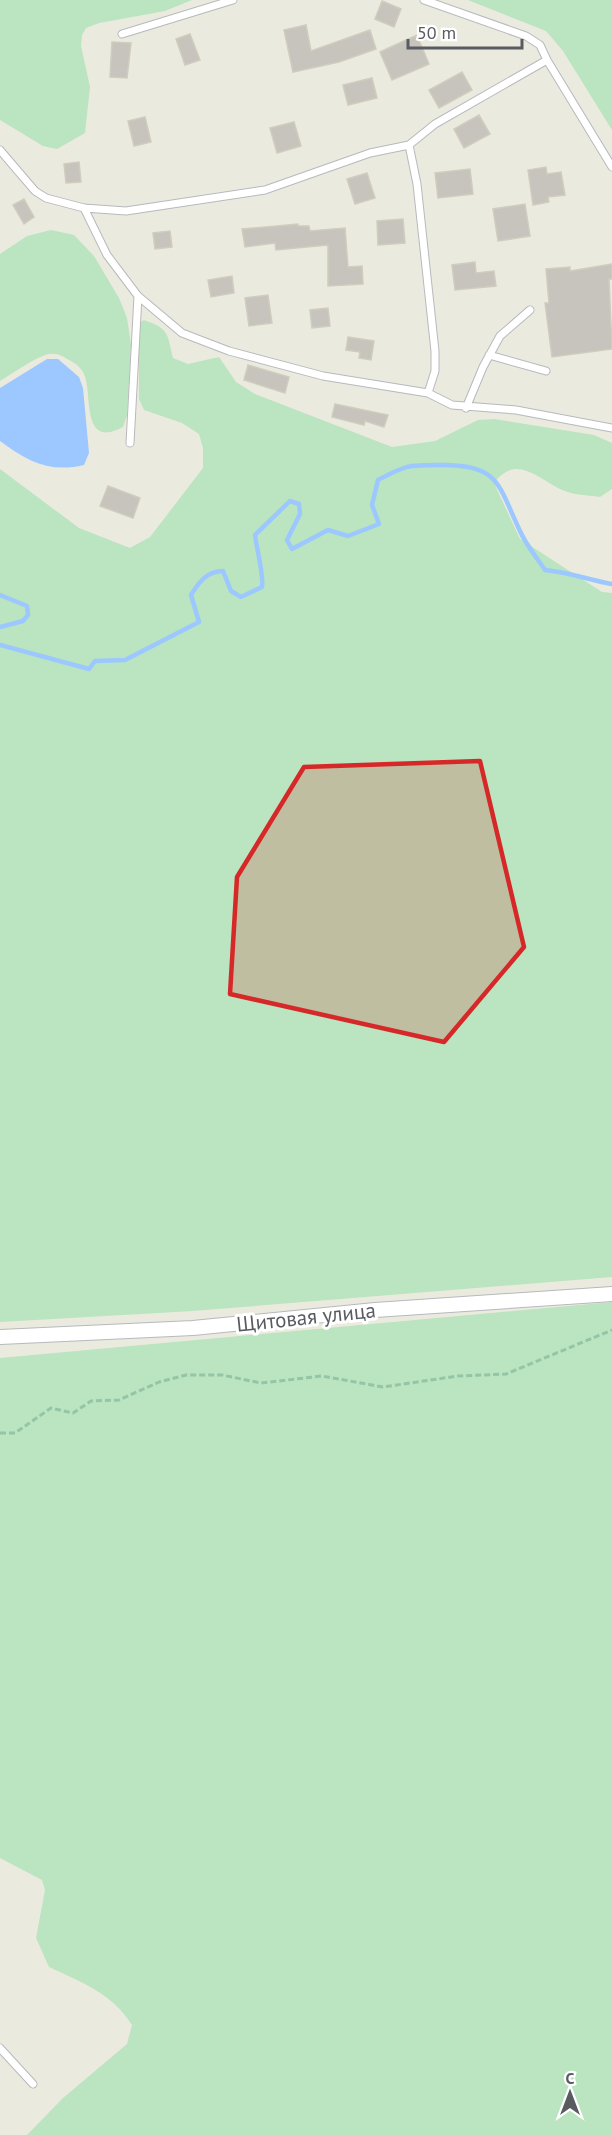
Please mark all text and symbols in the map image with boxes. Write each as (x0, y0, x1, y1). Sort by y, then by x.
scale bar (408, 12, 522, 50)
text: 50 m (417, 21, 456, 44)
street label: Щитовая улица (235, 1296, 377, 1338)
north arrow (540, 2063, 600, 2123)
text: С (566, 2068, 575, 2088)

